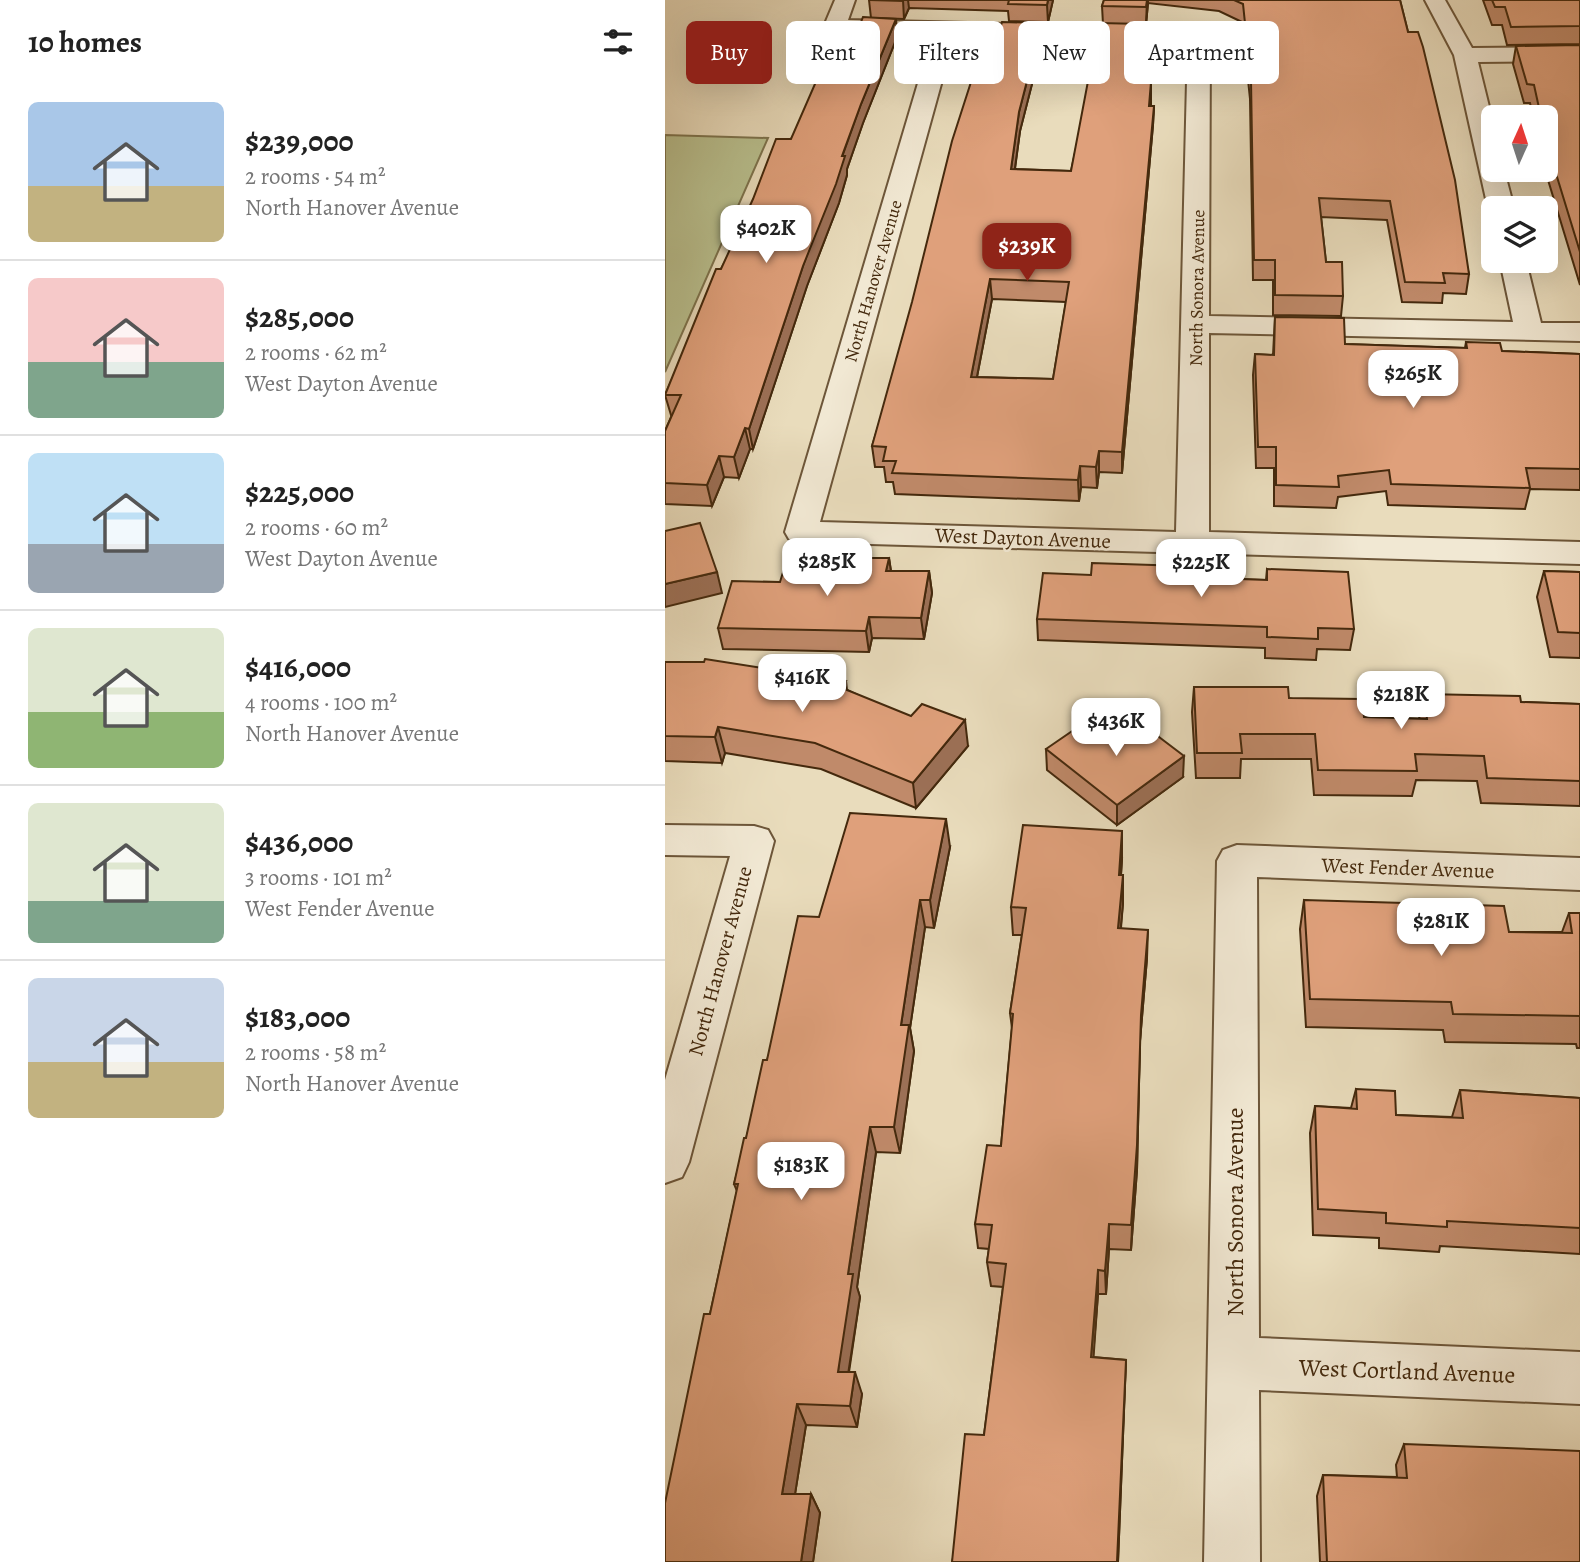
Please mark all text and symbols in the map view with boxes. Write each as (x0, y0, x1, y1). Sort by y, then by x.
chip: Buy (686, 21, 772, 84)
chip: Rent (786, 21, 880, 84)
chip: Filters (894, 21, 1004, 84)
chip: New (1018, 21, 1110, 84)
chip: Apartment (1124, 21, 1279, 84)
text: 10 homes (28, 22, 142, 62)
icon: filters (599, 23, 637, 61)
north arrow (1481, 105, 1557, 182)
map controls (1481, 105, 1558, 273)
text: $239,000 (245, 121, 354, 161)
icon: home (84, 130, 168, 214)
text: 2 rooms · 54 m² (245, 161, 386, 192)
text: North Hanover Avenue (245, 192, 459, 223)
button: layers (1481, 196, 1558, 273)
street label: North Hanover Avenue (838, 197, 908, 365)
pin: $402K (717, 205, 815, 265)
street label: North Sonora Avenue (1184, 209, 1210, 367)
text: $402K (736, 212, 796, 243)
pin: $239K (978, 224, 1076, 283)
text: $239K (998, 230, 1056, 261)
text: $285,000 (245, 297, 354, 337)
icon: home (84, 306, 168, 390)
text: 2 rooms · 62 m² (245, 337, 387, 368)
pin: $265K (1364, 350, 1462, 410)
text: $265K (1384, 357, 1442, 388)
text: West Dayton Avenue (245, 368, 438, 399)
text: $225,000 (245, 472, 354, 512)
icon: home (84, 481, 168, 565)
text: 2 rooms · 60 m² (245, 512, 388, 543)
street label: West Dayton Avenue (934, 521, 1111, 555)
pin: $285K (778, 538, 876, 598)
pin: $225K (1152, 540, 1250, 599)
text: West Dayton Avenue (245, 543, 438, 574)
text: $285K (798, 545, 856, 576)
text: $225K (1172, 546, 1230, 577)
text: $416,000 (245, 647, 351, 687)
pin: $416K (753, 654, 851, 714)
icon: home (84, 656, 168, 740)
text: $416K (774, 661, 830, 692)
pin: $218K (1352, 672, 1450, 731)
text: $218K (1373, 678, 1429, 709)
text: 4 rooms · 100 m² (245, 687, 397, 718)
pin: $436K (1067, 698, 1165, 758)
text: $436K (1087, 705, 1145, 736)
text: North Hanover Avenue (245, 718, 459, 749)
text: $436,000 (245, 822, 353, 862)
icon: home (84, 831, 168, 915)
street label: West Fender Avenue (1320, 851, 1495, 885)
text: 3 rooms · 101 m² (245, 862, 392, 893)
street label: North Hanover Avenue (681, 863, 759, 1059)
text: West Fender Avenue (245, 893, 435, 924)
pin: $281K (1392, 898, 1490, 958)
text: $281K (1413, 905, 1469, 936)
text: $183,000 (245, 997, 350, 1037)
icon: home (84, 1006, 168, 1090)
text: 2 rooms · 58 m² (245, 1037, 386, 1068)
text: North Hanover Avenue (245, 1068, 459, 1099)
street label: North Sonora Avenue (1219, 1107, 1251, 1317)
pin: $183K (752, 1142, 850, 1202)
text: $183K (774, 1149, 829, 1180)
street label: West Cortland Avenue (1297, 1351, 1516, 1391)

